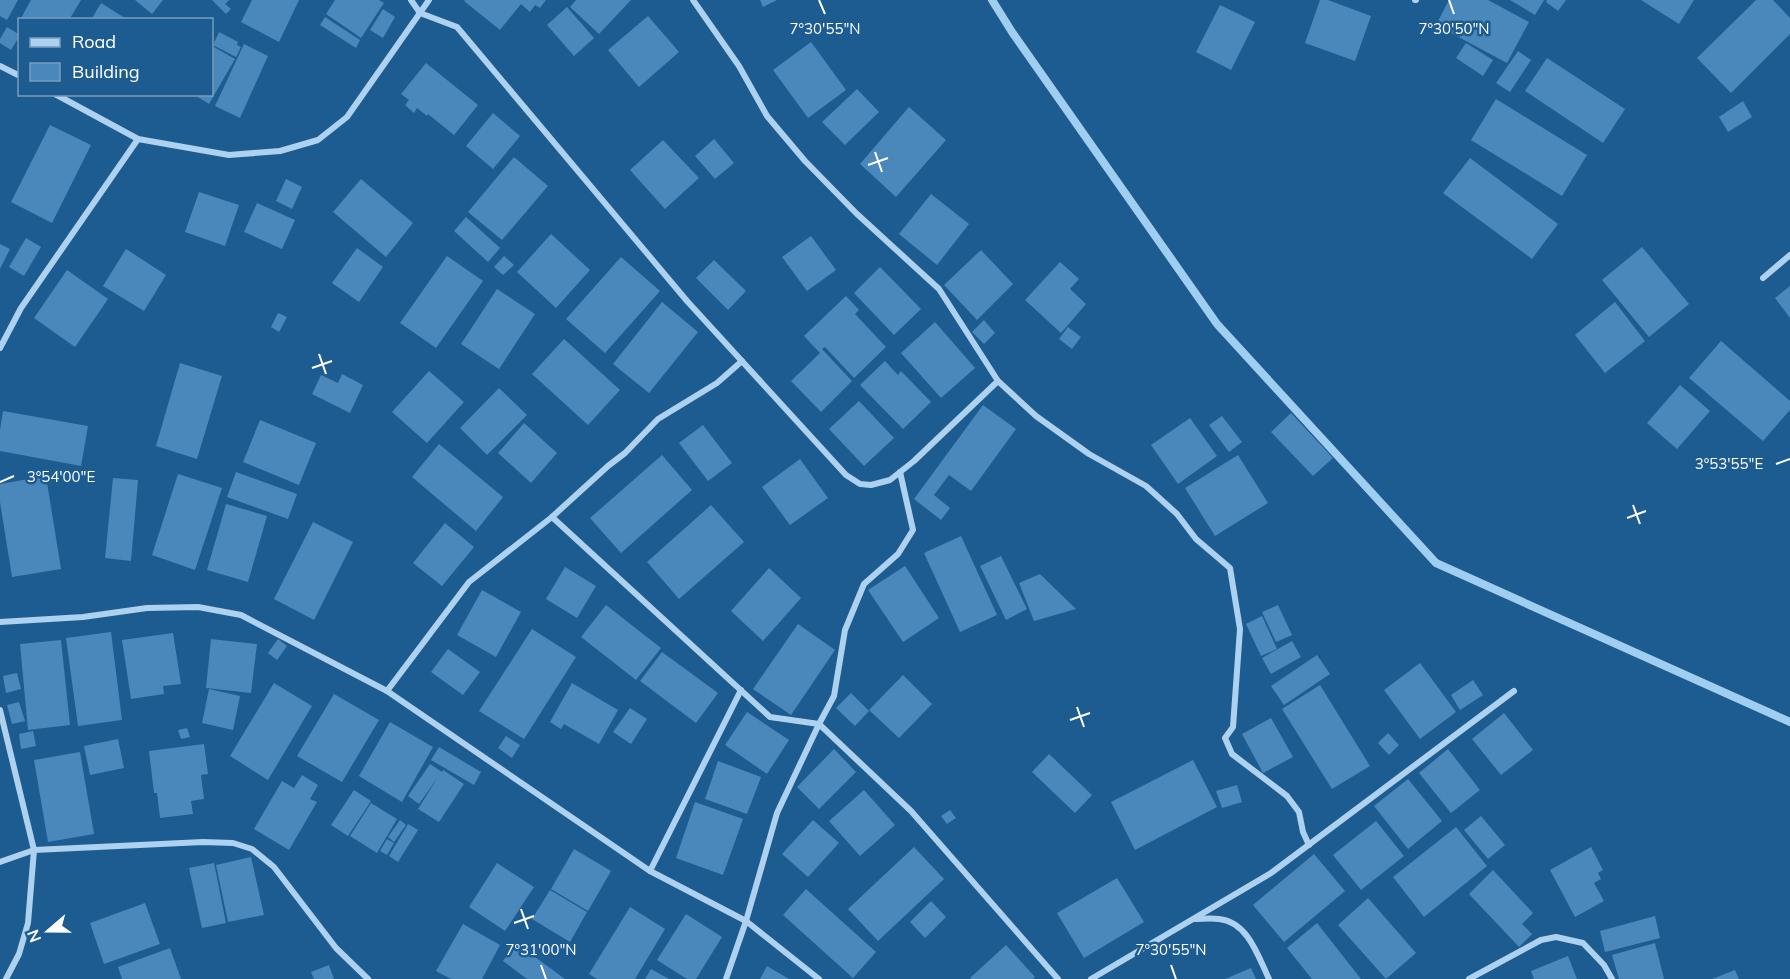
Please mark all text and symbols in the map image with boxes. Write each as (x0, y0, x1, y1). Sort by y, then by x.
legend (18, 18, 213, 96)
text: 7°30'55"N (790, 19, 860, 38)
text: 7°30'50"N (1419, 19, 1489, 38)
text: Road (72, 30, 116, 53)
text: Building (72, 60, 140, 83)
text: 3°53'55"E (1695, 454, 1763, 473)
text: 3°54'00"E (27, 467, 95, 486)
north arrow (18, 901, 78, 961)
text: N (22, 927, 45, 945)
text: 7°31'00"N (506, 940, 576, 959)
text: 7°30'55"N (1136, 940, 1206, 959)

